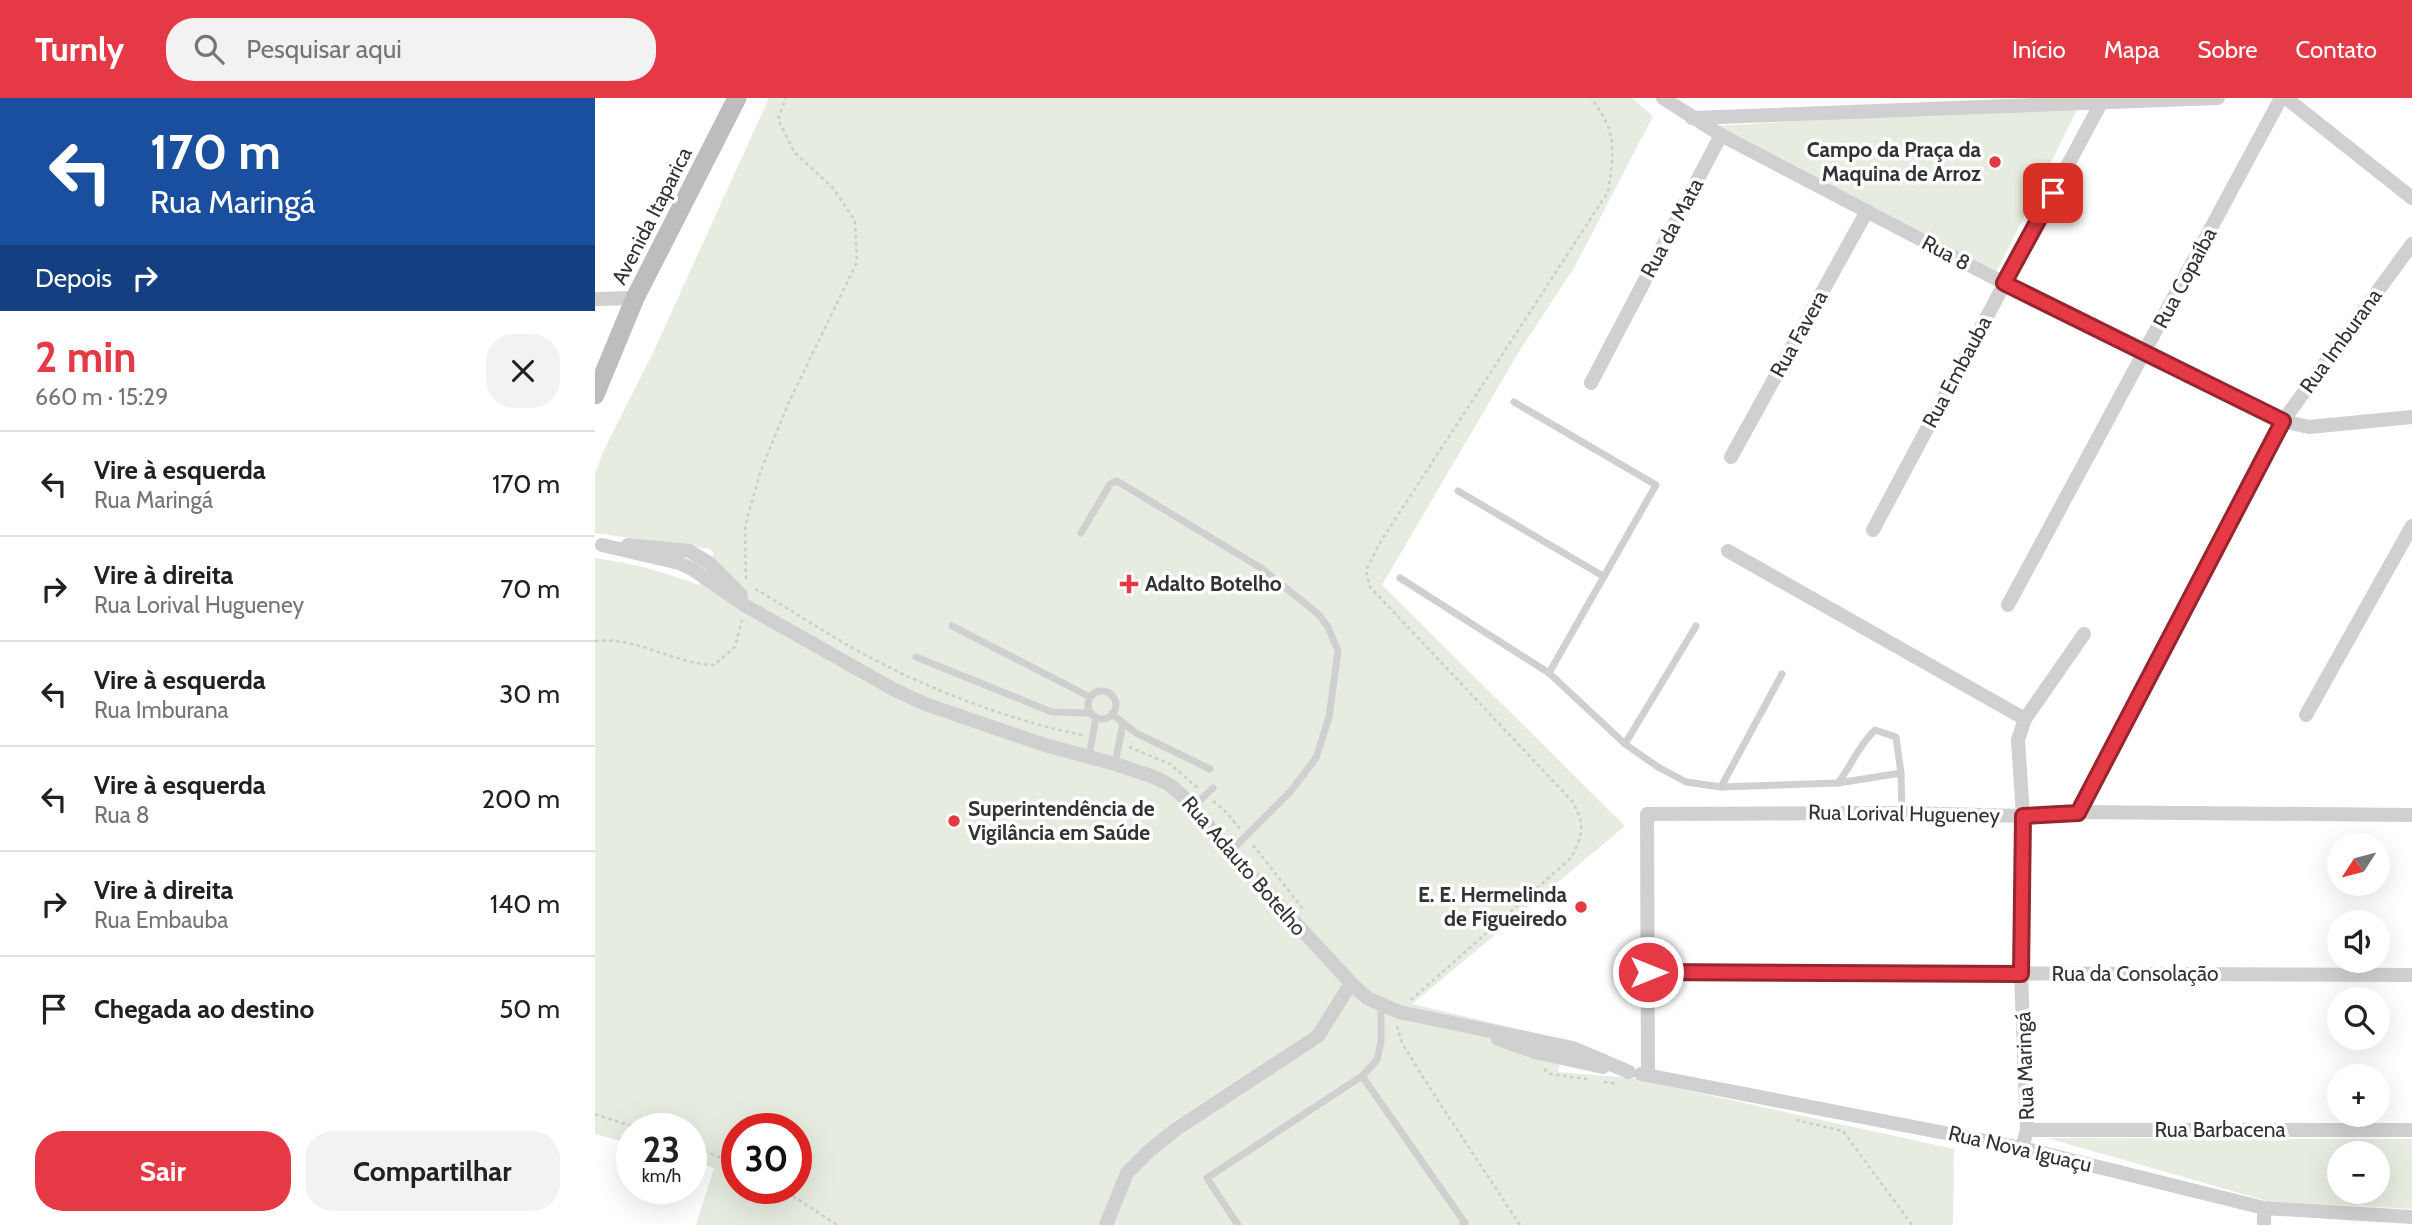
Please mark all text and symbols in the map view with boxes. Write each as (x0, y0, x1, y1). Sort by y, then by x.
search box (166, 18, 656, 81)
text: Turnly (35, 29, 124, 69)
icon: search (190, 30, 228, 68)
text: Pesquisar aqui (246, 33, 402, 65)
text: Início (2012, 35, 2066, 64)
text: Mapa (2104, 35, 2159, 64)
text: Sobre (2197, 35, 2258, 64)
text: Contato (2296, 35, 2377, 64)
text: 170 m (150, 122, 281, 181)
icon: left (35, 126, 126, 217)
place label: Campo da Praça da Maquina de Arroz (1807, 137, 1982, 186)
street label: Avenida Itaparica (606, 143, 697, 289)
marker: Campo da Praça da Maquina de Arroz (1987, 154, 2003, 170)
pin (2023, 163, 2083, 223)
street label: Rua da Mata (1635, 174, 1708, 282)
icon: arrive (2034, 174, 2072, 212)
text: Rua Maringá (150, 182, 315, 221)
street label: Rua Copaíba (2148, 223, 2222, 332)
street label: Rua 8 (1918, 230, 1975, 276)
icon: right (126, 259, 164, 297)
text: Depois (35, 262, 112, 294)
street label: Rua Imburana (2294, 284, 2387, 398)
street label: Rua Favera (1765, 286, 1833, 381)
street label: Rua Embauba (1917, 312, 1996, 432)
text: 2 min (35, 331, 136, 383)
button: close (486, 334, 560, 408)
text: 660 m · 15:29 (35, 383, 168, 411)
text: Vire à esquerda (94, 454, 266, 486)
icon: left (35, 465, 73, 503)
text: 170 m (492, 468, 560, 500)
text: Rua Maringá (94, 486, 213, 514)
text: Vire à direita (94, 559, 234, 591)
icon: right (35, 570, 73, 608)
place label: Adalto Botelho (1145, 571, 1282, 596)
text: 70 m (500, 573, 560, 605)
marker: Adalto Botelho (1119, 574, 1139, 594)
text: Rua Lorival Hugueney (94, 591, 304, 619)
text: Vire à esquerda (94, 664, 266, 696)
icon: left (35, 675, 73, 713)
text: 30 m (499, 678, 560, 710)
text: Rua Imburana (94, 696, 229, 724)
text: Vire à esquerda (94, 769, 266, 801)
icon: left (35, 780, 73, 818)
text: 200 m (481, 783, 560, 815)
street label: Rua Adauto Botelho (1177, 791, 1312, 940)
place label: Superintendência de Vigilância em Saúde (968, 796, 1155, 845)
street label: Rua Lorival Hugueney (1808, 799, 2001, 828)
text: Rua 8 (94, 801, 150, 829)
marker: Superintendência de Vigilância em Saúde (946, 813, 962, 829)
north arrow (2327, 833, 2391, 896)
map controls (2327, 833, 2390, 1204)
text: Vire à direita (94, 874, 234, 906)
place label: E. E. Hermelinda de Figueiredo (1418, 882, 1568, 931)
icon: right (35, 885, 73, 923)
text: 140 m (490, 888, 560, 920)
marker: E. E. Hermelinda de Figueiredo (1573, 899, 1589, 915)
text: Rua Embauba (94, 906, 228, 934)
button: sound (2327, 910, 2390, 973)
position arrow (1611, 935, 1685, 1009)
street label: Rua da Consolação (2051, 961, 2219, 986)
button: search (2327, 987, 2390, 1050)
icon: arrive (35, 990, 73, 1028)
text: Chegada ao destino (94, 993, 314, 1025)
text: 50 m (499, 993, 560, 1025)
street label: Rua Maringá (2010, 1011, 2039, 1121)
button: + (2327, 1064, 2390, 1127)
speed limit sign: 30 (721, 1113, 812, 1204)
street label: Rua Barbacena (2154, 1117, 2286, 1142)
street label: Rua Nova Iguaçu (1946, 1120, 2094, 1177)
text: 23 (643, 1128, 680, 1171)
button: Sair (35, 1131, 291, 1211)
button: Compartilhar (305, 1131, 560, 1211)
button: − (2327, 1141, 2390, 1204)
text: km/h (642, 1165, 681, 1187)

